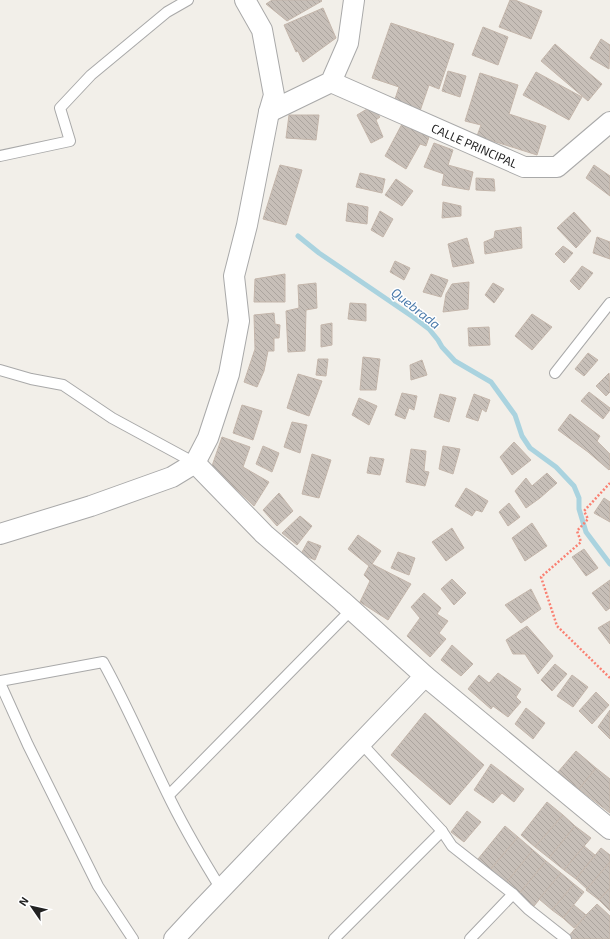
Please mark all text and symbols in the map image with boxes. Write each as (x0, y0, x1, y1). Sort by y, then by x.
street label: CALLE PRINCIPAL (430, 120, 520, 170)
water label: Quebrada (388, 284, 444, 332)
north arrow (12, 887, 52, 927)
text: N (16, 894, 31, 908)

